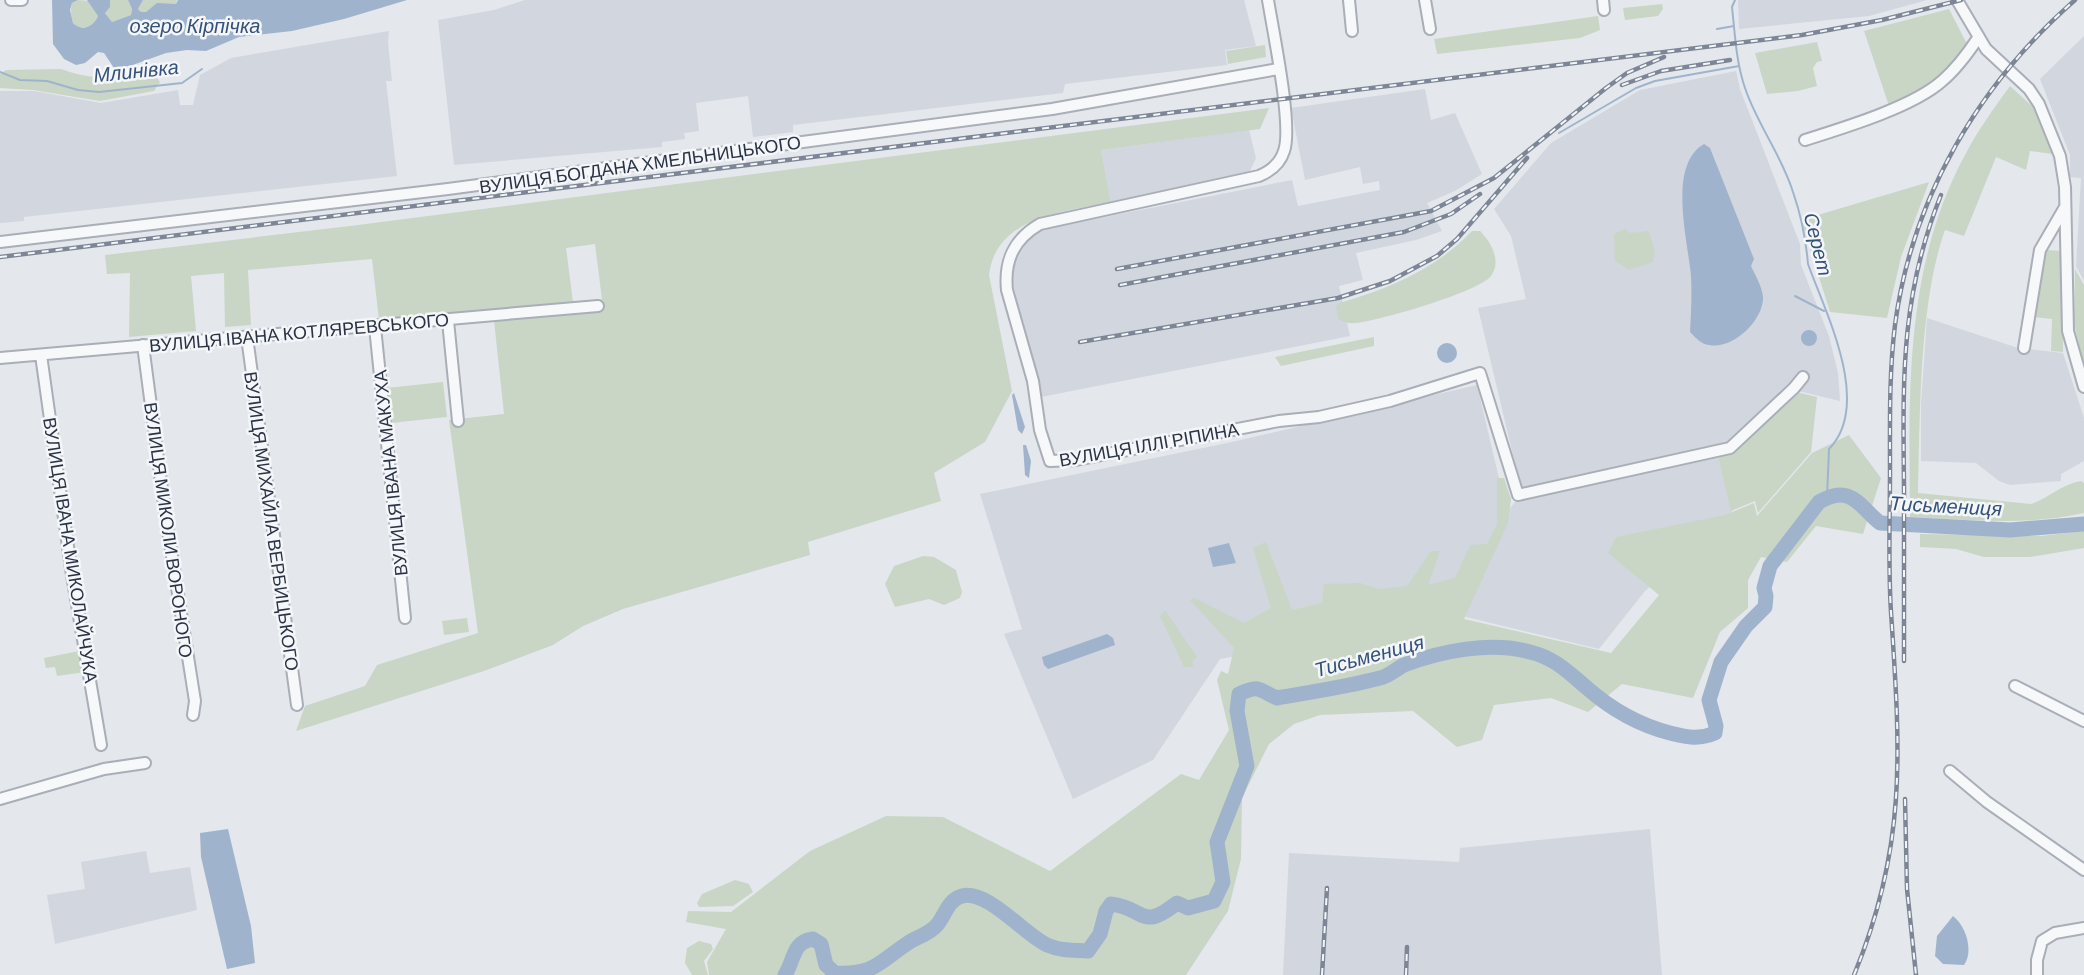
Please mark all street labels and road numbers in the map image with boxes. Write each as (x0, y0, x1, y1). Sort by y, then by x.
street label: ВУЛИЦЯ БОГДАНА ХМЕЛЬНИЦЬКОГО (478, 131, 802, 197)
street label: ВУЛИЦЯ ІВАНА КОТЛЯРЕВСЬКОГО (148, 308, 450, 356)
street label: ВУЛИЦЯ ІВАНА МАКУХА (368, 369, 412, 577)
street label: ВУЛИЦЯ МИХАЙЛА ВЕРБИЦЬКОГО (240, 370, 304, 672)
street label: ВУЛИЦЯ МИКОЛИ ВОРОНОГО (140, 401, 198, 659)
street label: ВУЛИЦЯ ІВАНА МИКОЛАЙЧУКА (39, 416, 103, 684)
street label: ВУЛИЦЯ ІЛЛІ РІПИНА (1057, 417, 1241, 471)

